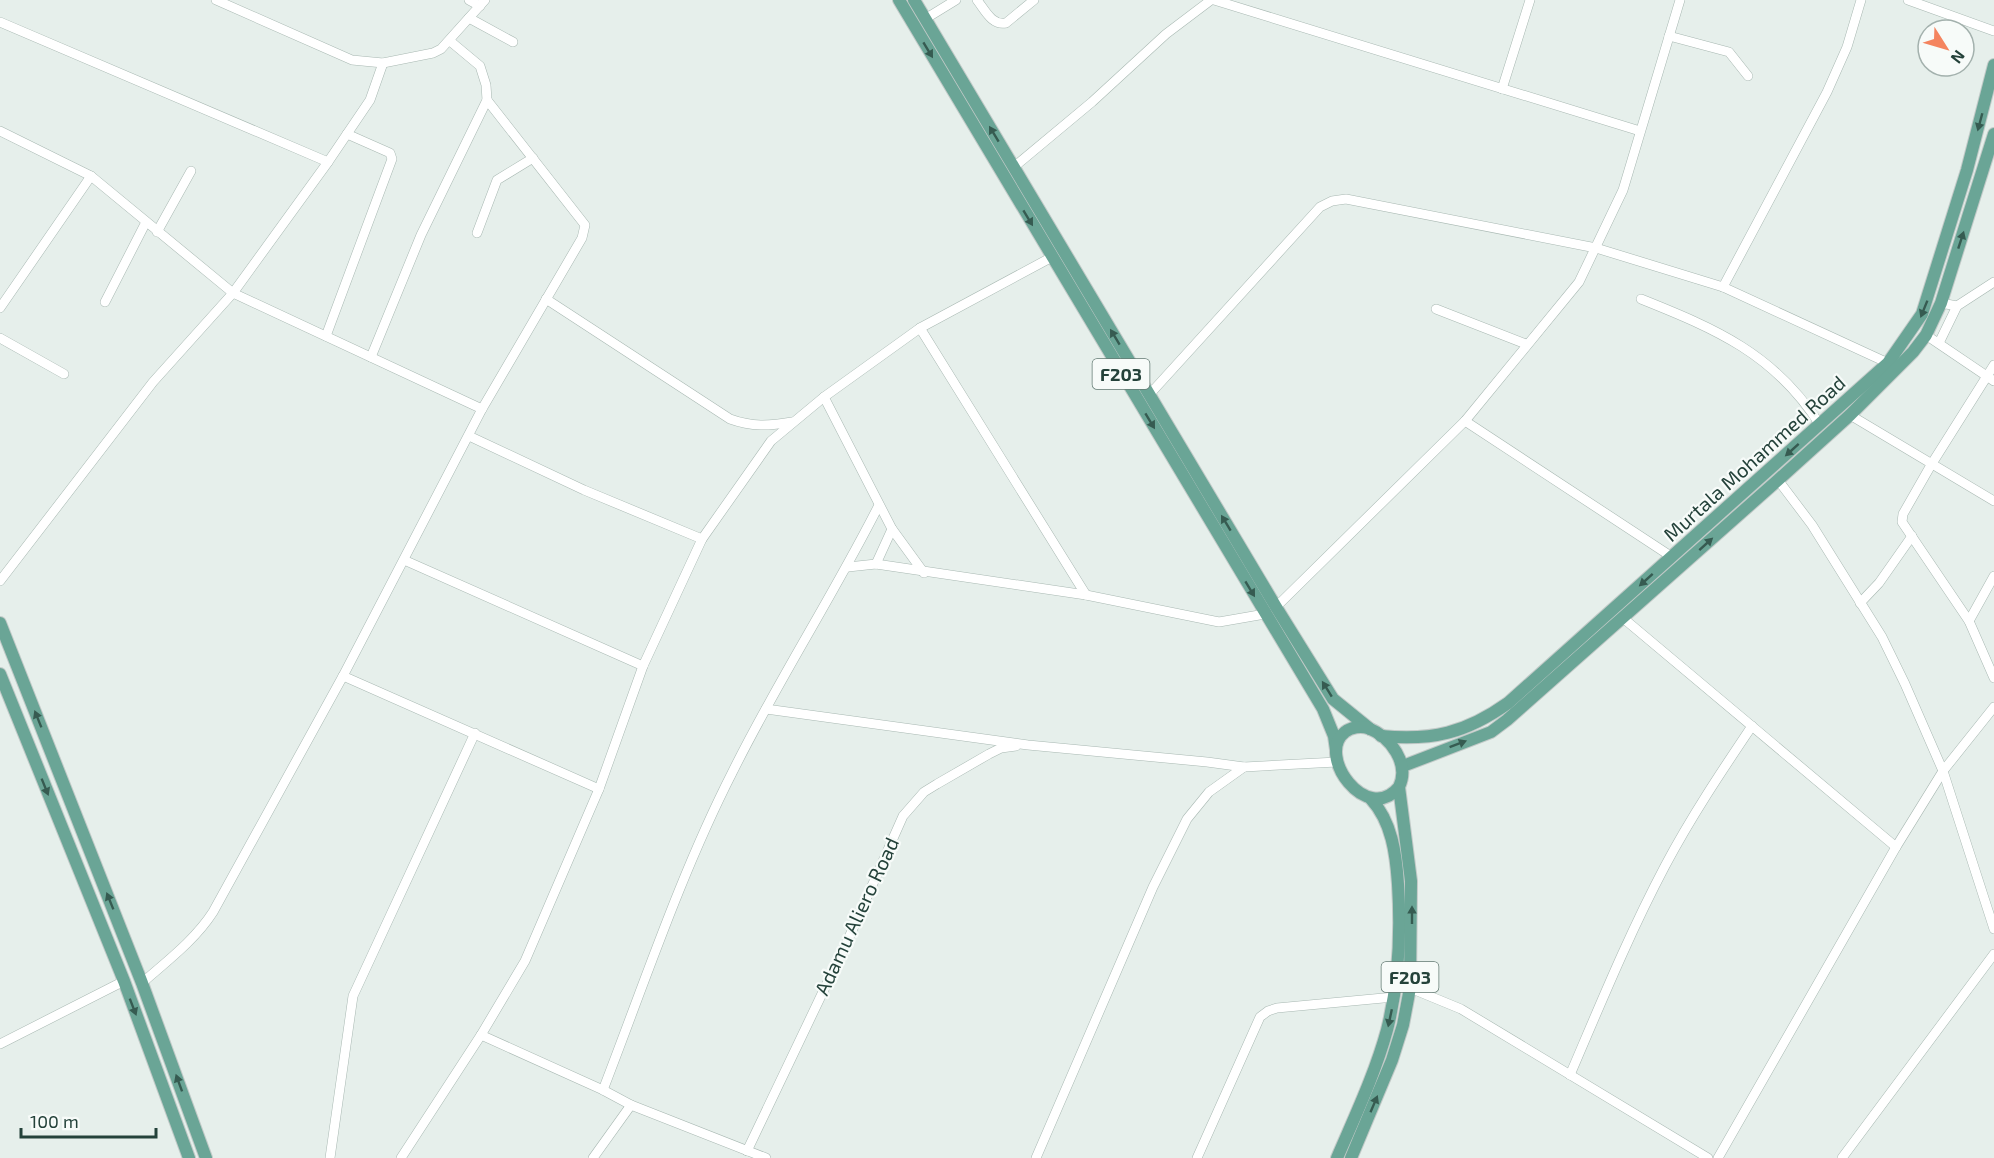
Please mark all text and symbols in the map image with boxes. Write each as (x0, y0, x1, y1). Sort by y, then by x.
north arrow (1916, 18, 1976, 78)
one-way arrow (923, 42, 934, 58)
text: N (1947, 47, 1969, 68)
one-way arrow (1975, 113, 1984, 131)
one-way arrow (988, 126, 999, 142)
one-way arrow (1023, 210, 1034, 226)
one-way arrow (1957, 231, 1966, 249)
one-way arrow (1919, 300, 1929, 318)
one-way arrow (1110, 328, 1120, 345)
road number: F203 (1092, 359, 1150, 389)
street label: Murtala Mohammed Road (1658, 370, 1850, 546)
one-way arrow (1144, 413, 1155, 429)
one-way arrow (1785, 443, 1800, 456)
one-way arrow (1220, 515, 1231, 531)
one-way arrow (1699, 537, 1714, 551)
one-way arrow (1639, 573, 1654, 587)
one-way arrow (1245, 581, 1255, 598)
one-way arrow (1322, 681, 1333, 697)
one-way arrow (33, 710, 43, 728)
one-way arrow (1449, 739, 1467, 749)
one-way arrow (41, 778, 50, 796)
street label: Adamu Aliero Road (809, 833, 903, 999)
one-way arrow (105, 892, 114, 910)
one-way arrow (1407, 906, 1417, 925)
road number: F203 (1382, 962, 1438, 992)
one-way arrow (129, 998, 139, 1016)
one-way arrow (1384, 1009, 1394, 1028)
one-way arrow (173, 1074, 183, 1092)
one-way arrow (1370, 1095, 1379, 1113)
scale bar (21, 1101, 156, 1139)
text: 100 m (30, 1110, 79, 1132)

